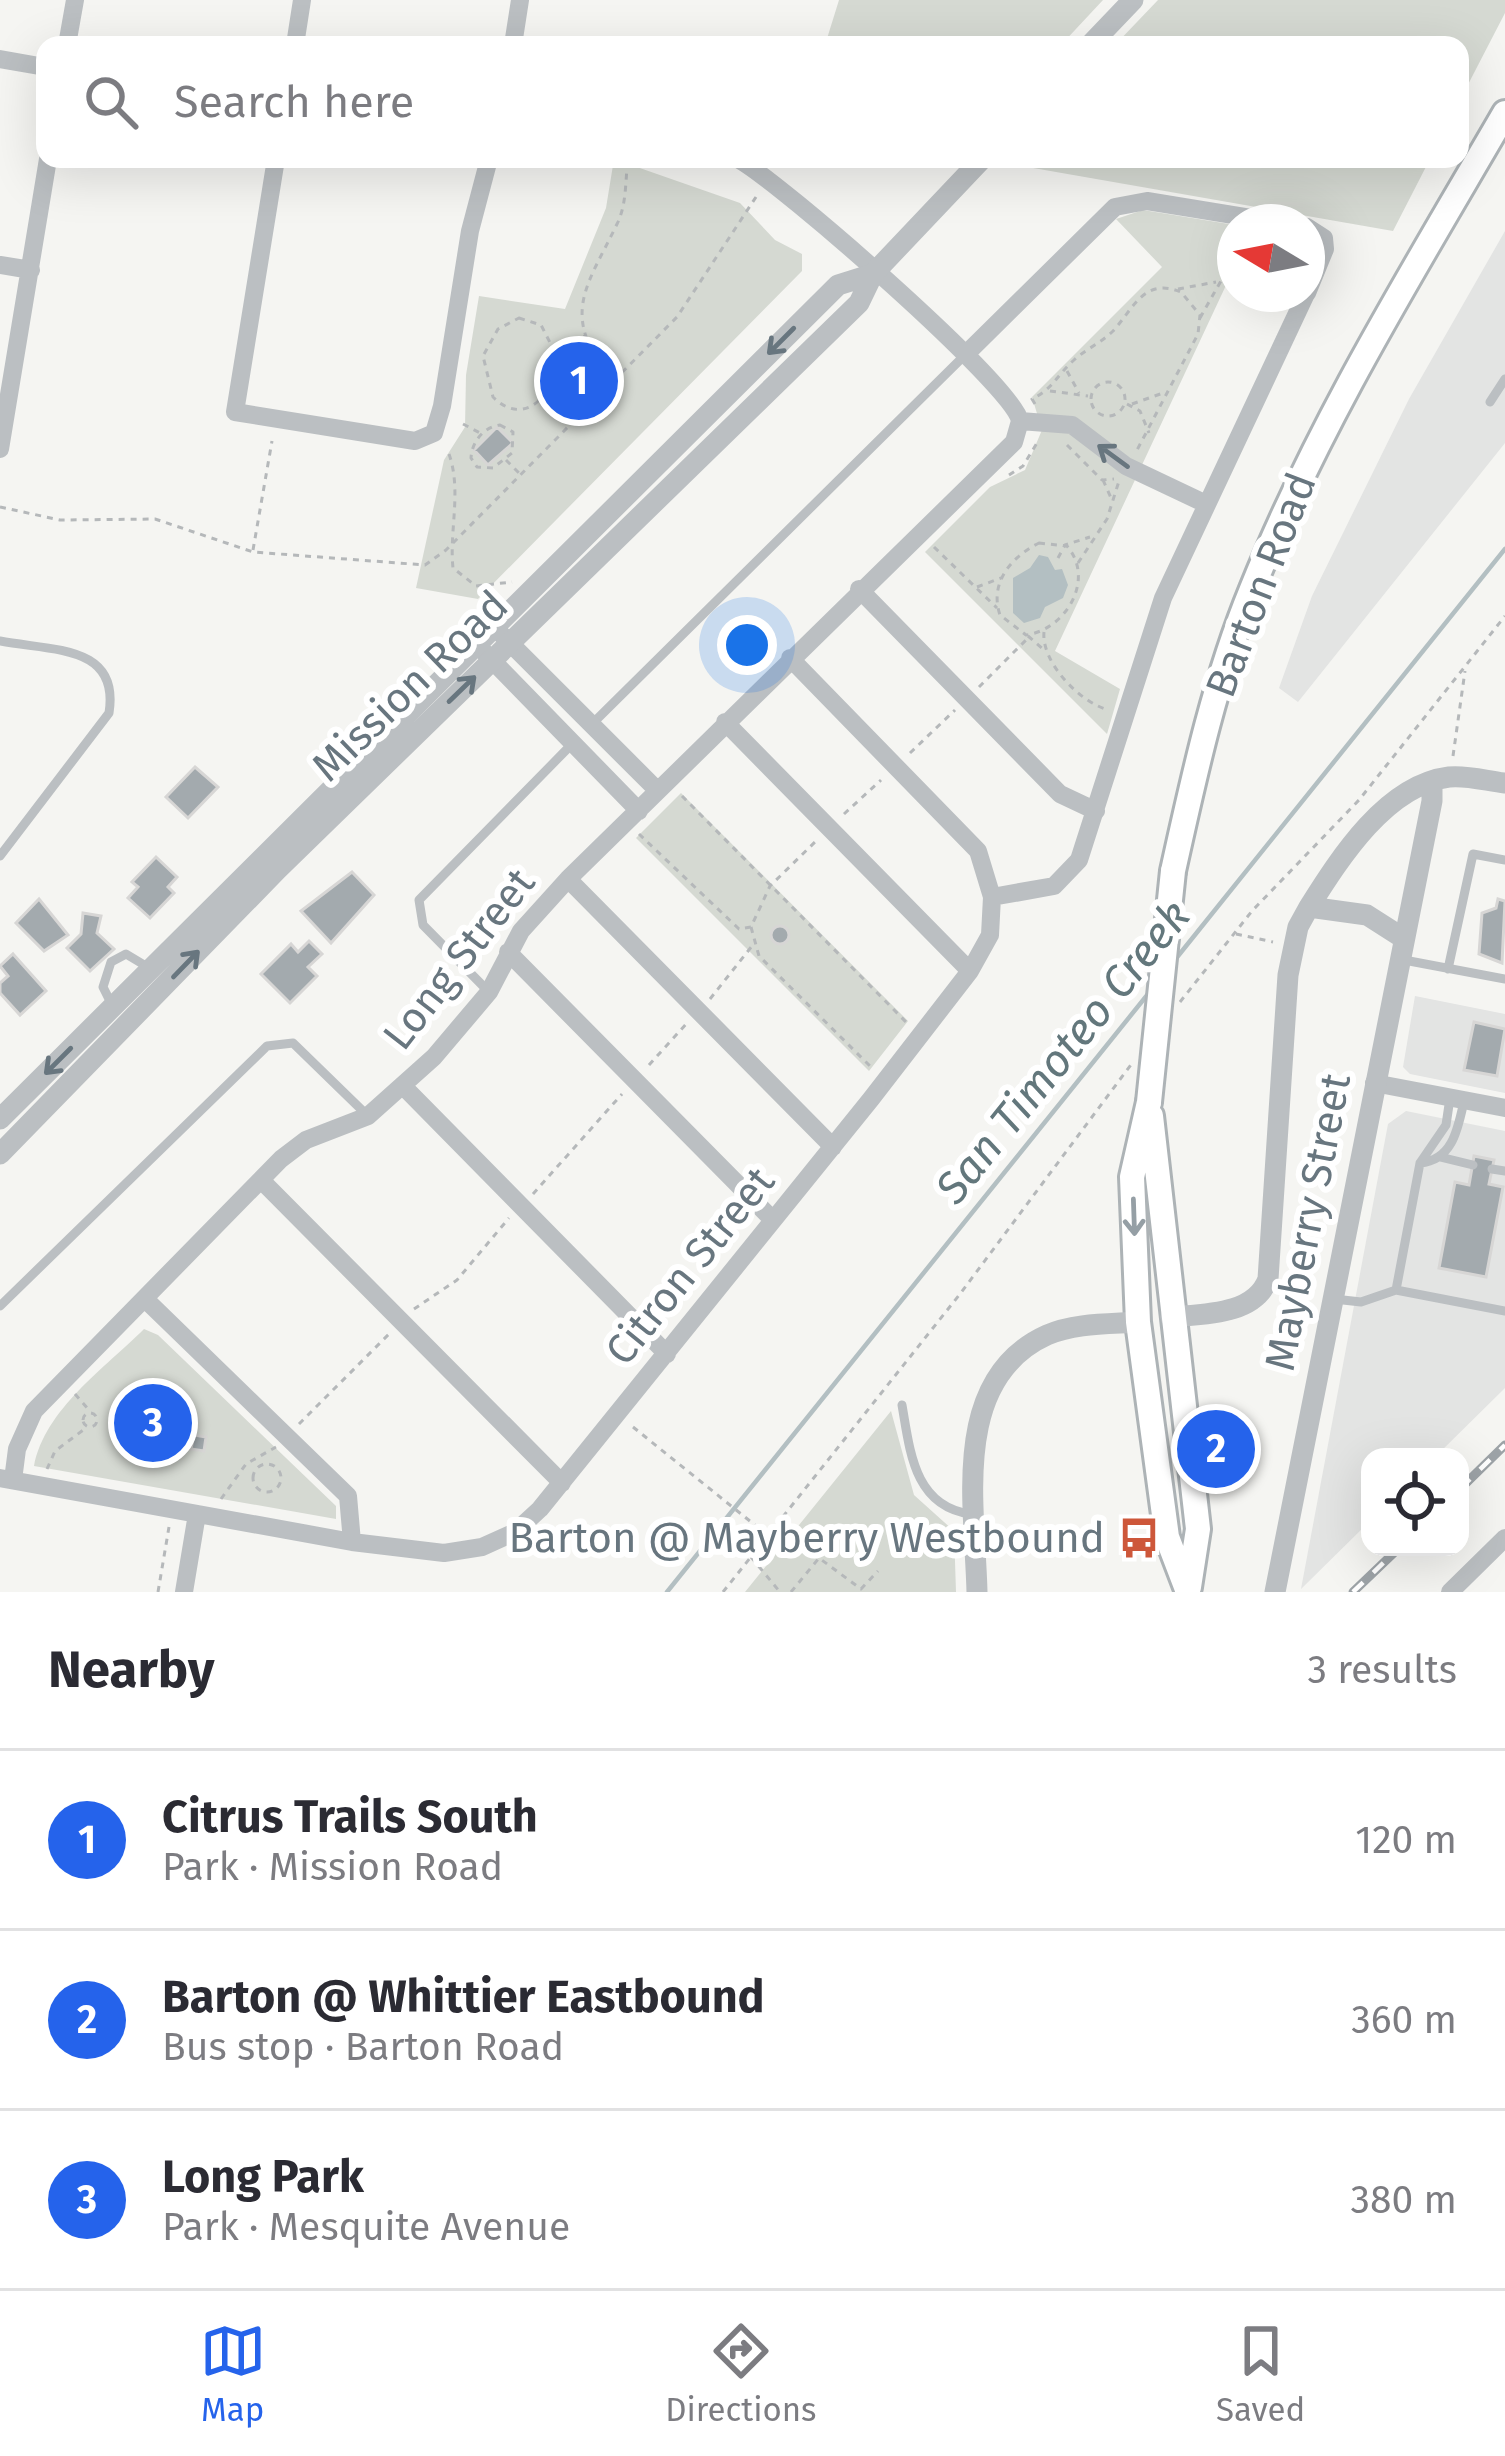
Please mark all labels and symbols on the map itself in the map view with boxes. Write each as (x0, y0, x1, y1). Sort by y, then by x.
north arrow (1217, 204, 1325, 312)
one-way arrow (767, 326, 796, 355)
pin: 1 (540, 336, 618, 426)
one-way arrow (1097, 444, 1130, 470)
street label: Barton Road (1195, 466, 1327, 704)
street label: Mission Road (302, 580, 518, 792)
your location (717, 615, 777, 675)
one-way arrow (447, 676, 476, 704)
street label: Long Street (373, 858, 546, 1059)
water label: San Timoteo Creek (924, 890, 1202, 1215)
one-way arrow (171, 950, 199, 979)
one-way arrow (44, 1046, 73, 1075)
street label: Mayberry Street (1255, 1068, 1361, 1375)
street label: Citron Street (595, 1156, 785, 1375)
one-way arrow (1123, 1197, 1146, 1236)
pin: 3 (114, 1378, 192, 1468)
pin: 2 (1177, 1404, 1255, 1494)
place label: Barton @ Mayberry Westbound (508, 1513, 1105, 1563)
bus stop icon: Barton @ Mayberry Westbound (1116, 1515, 1162, 1561)

